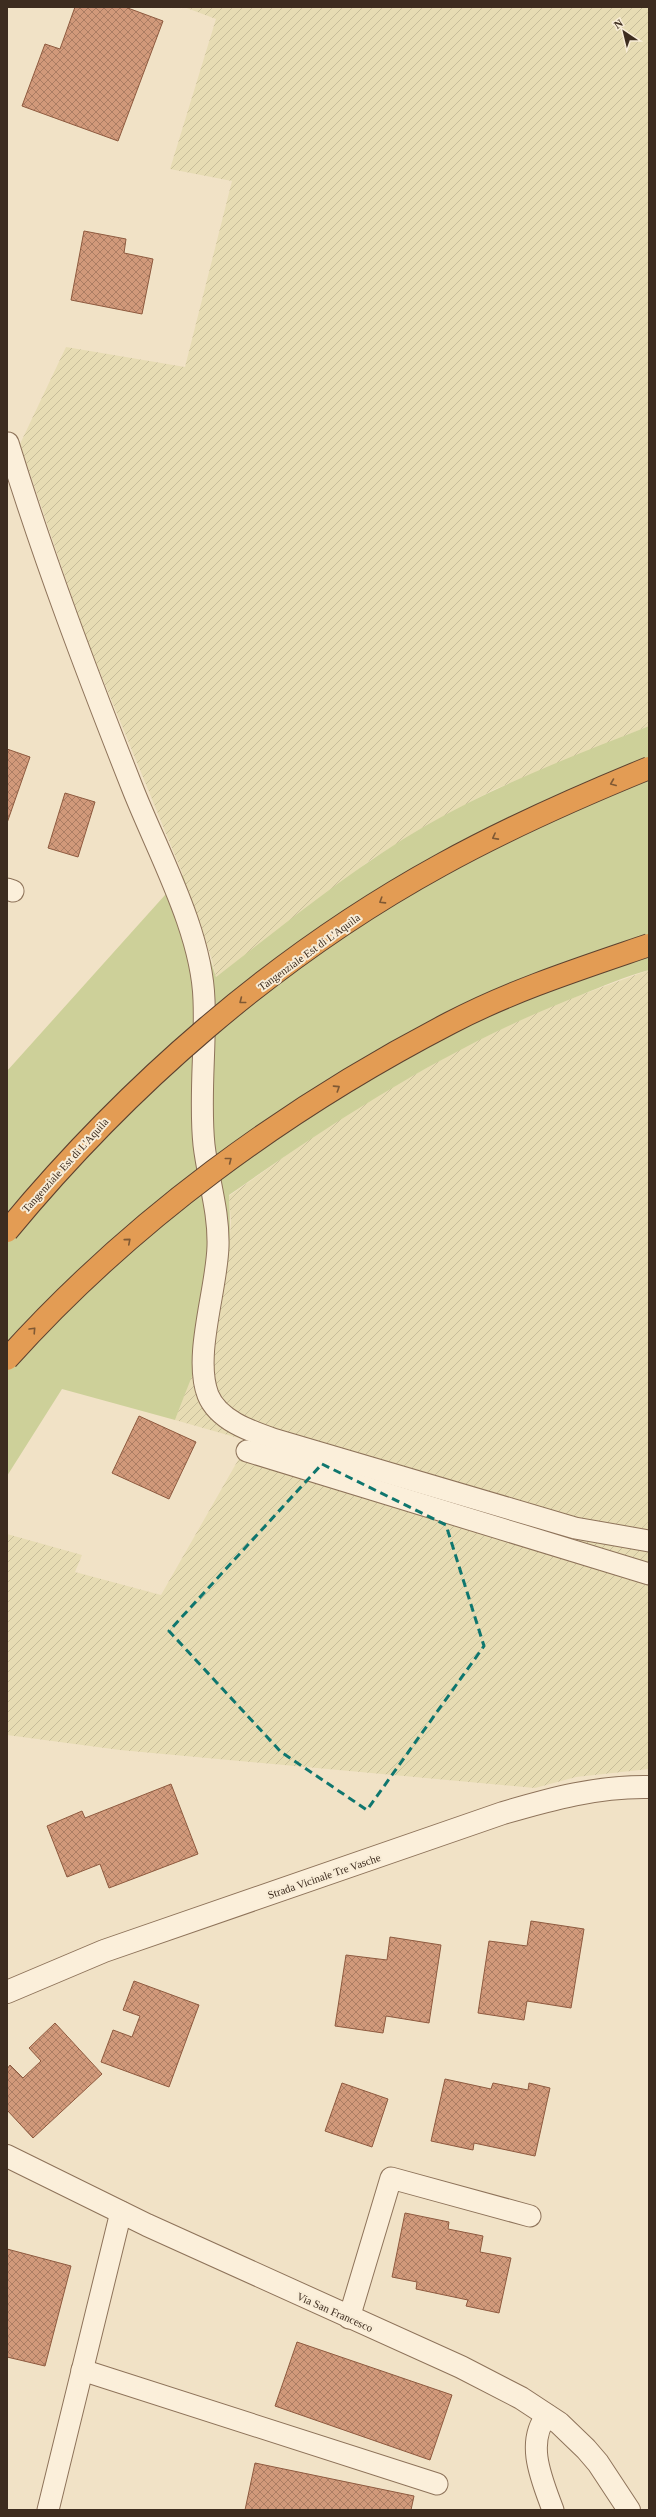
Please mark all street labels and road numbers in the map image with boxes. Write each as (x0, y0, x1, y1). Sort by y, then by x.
street label: Tangenziale Est di L'Aquila (256, 911, 362, 993)
street label: Tangenziale Est di L'Aquila (20, 1115, 111, 1215)
street label: Strada Vicinale Tre Vasche (266, 1851, 382, 1901)
street label: Via San Francesco (295, 2290, 375, 2334)

